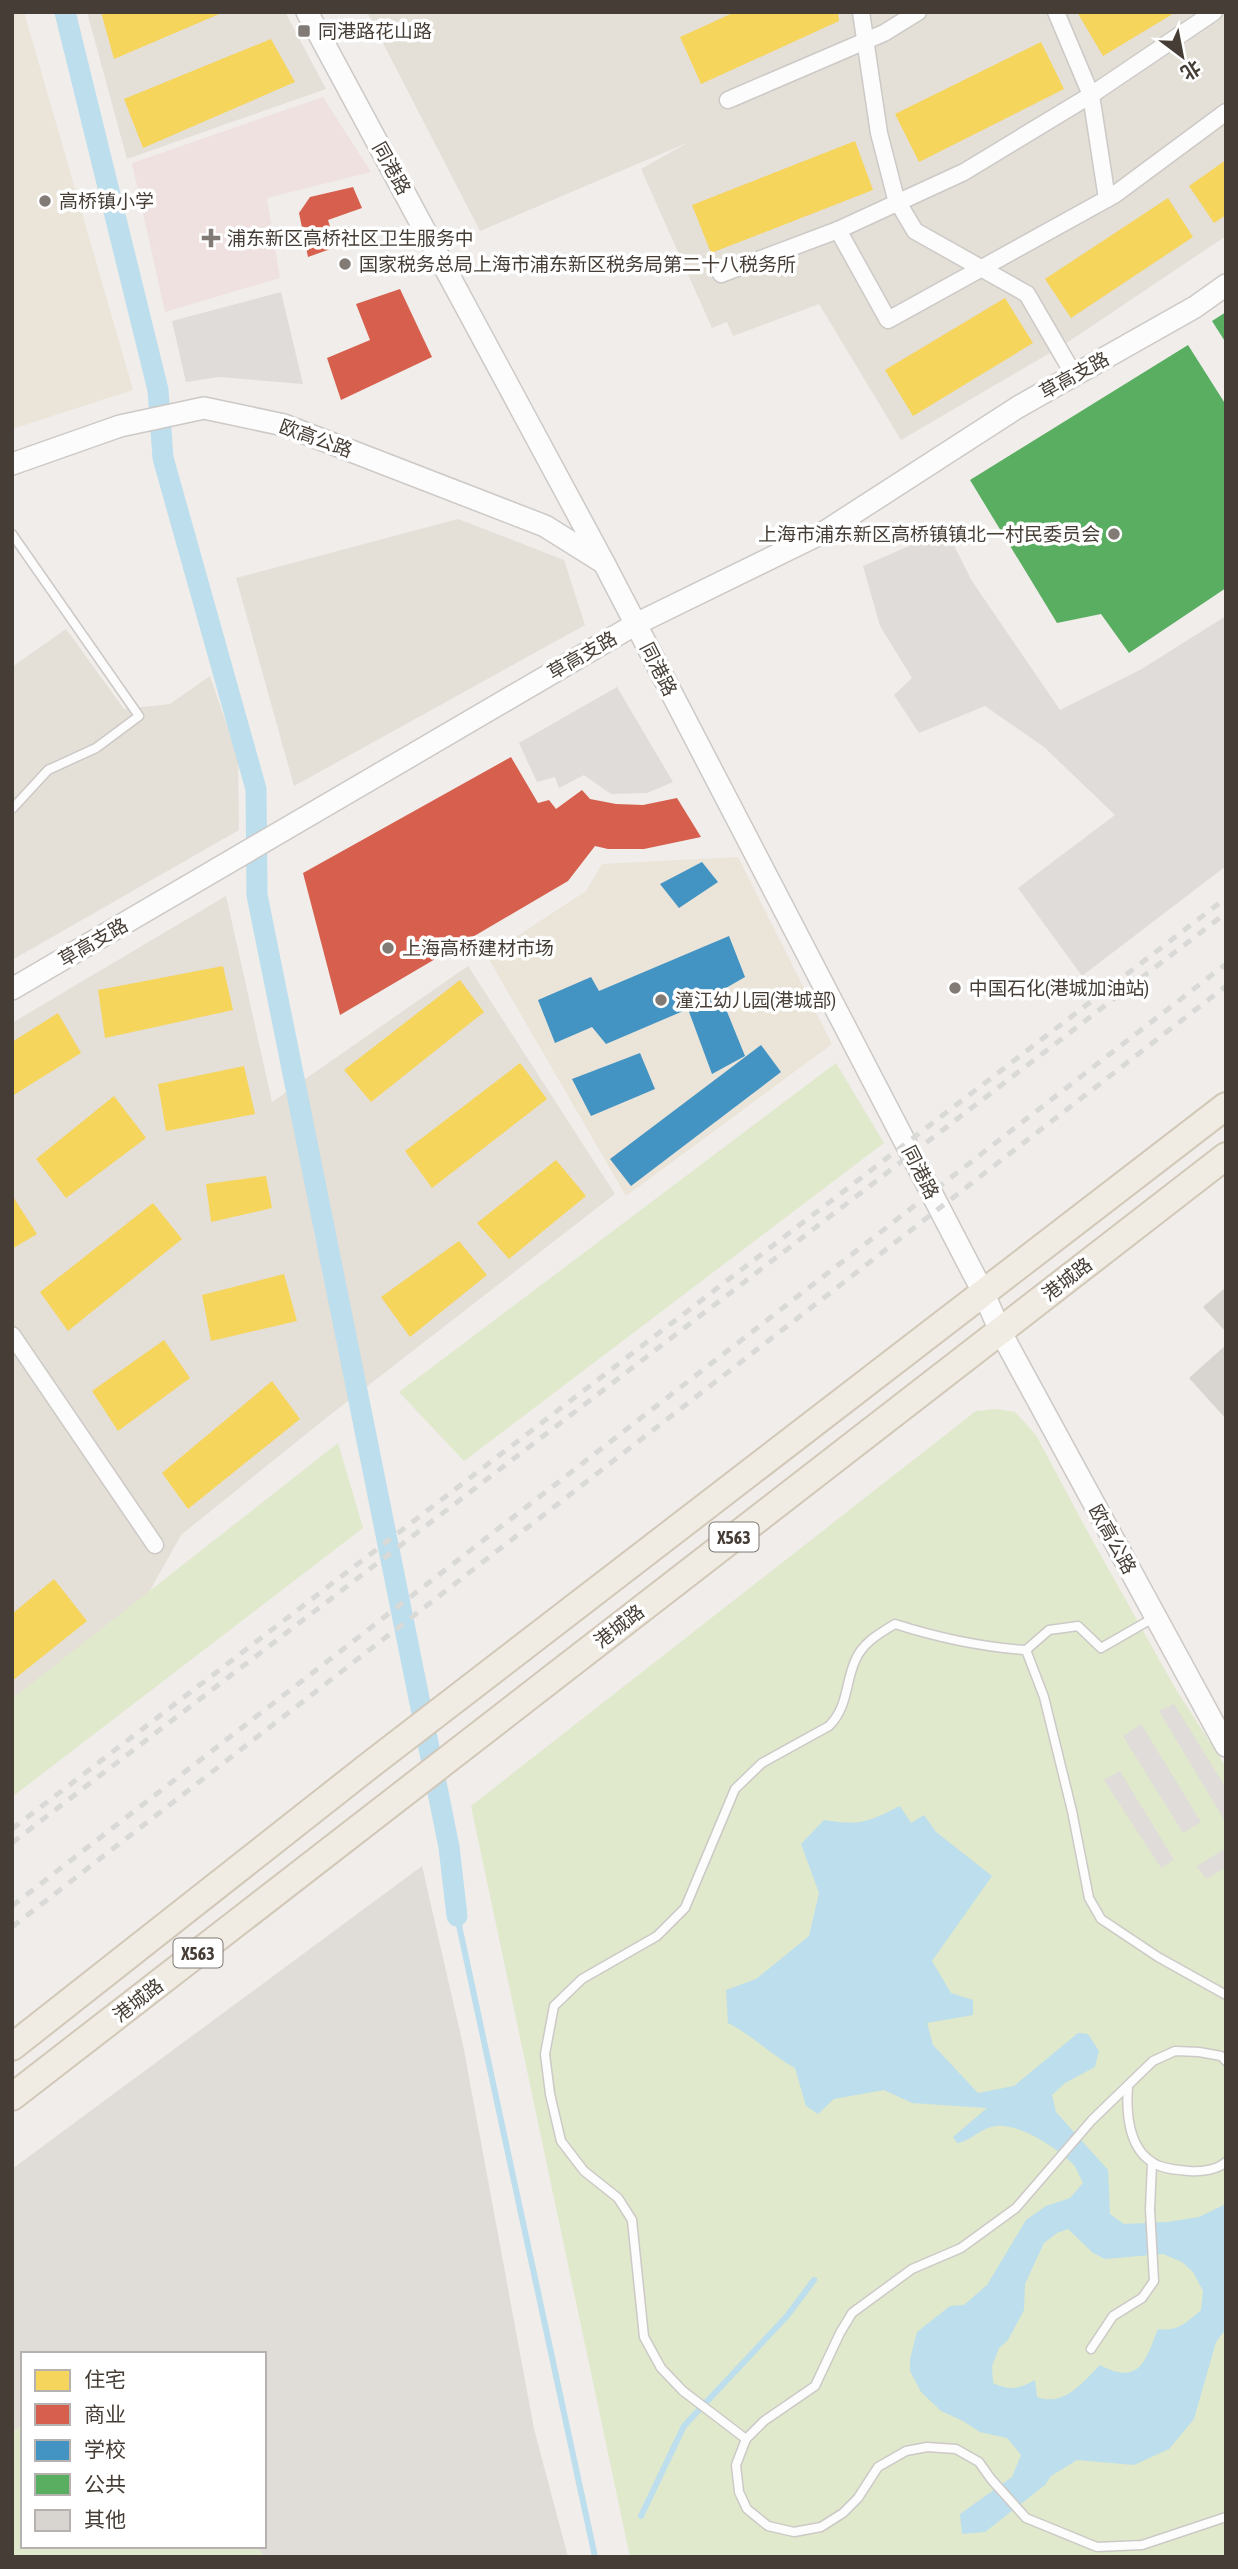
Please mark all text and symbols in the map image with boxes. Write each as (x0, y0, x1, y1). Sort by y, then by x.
place label: 同港路花山路 (318, 20, 432, 42)
north arrow (1147, 21, 1217, 91)
marker: 同港路花山路 (296, 23, 312, 39)
text: 北 (1177, 56, 1205, 85)
street label: 同港路 (369, 138, 415, 198)
place label: 高桥镇小学 (59, 190, 154, 212)
marker: 高桥镇小学 (37, 193, 53, 209)
place label: 浦东新区高桥社区卫生服务中 (227, 227, 474, 249)
marker: 浦东新区高桥社区卫生服务中 (201, 228, 221, 248)
place label: 国家税务总局上海市浦东新区税务局第二十八税务所 (359, 253, 796, 275)
marker: 国家税务总局上海市浦东新区税务局第二十八税务所 (337, 256, 353, 272)
street label: 草高支路 (1035, 347, 1113, 403)
street label: 欧高公路 (277, 415, 355, 461)
place label: 上海市浦东新区高桥镇镇北一村民委员会 (758, 523, 1100, 545)
marker: 上海市浦东新区高桥镇镇北一村民委员会 (1106, 526, 1122, 542)
street label: 草高支路 (544, 626, 620, 684)
street label: 同港路 (636, 639, 682, 699)
street label: 草高支路 (55, 913, 131, 971)
place label: 上海高桥建材市场 (402, 937, 554, 959)
marker: 上海高桥建材市场 (380, 940, 396, 956)
place label: 中国石化(港城加油站) (969, 977, 1149, 999)
marker: 中国石化(港城加油站) (947, 980, 963, 996)
place label: 潼江幼儿园(港城部) (675, 989, 836, 1011)
marker: 潼江幼儿园(港城部) (653, 992, 669, 1008)
street label: 同港路 (898, 1142, 944, 1202)
street label: 港城路 (1038, 1253, 1096, 1305)
street label: 欧高公路 (1085, 1500, 1141, 1578)
road number: X563 (710, 1522, 758, 1552)
street label: 港城路 (590, 1600, 648, 1652)
road number: X563 (174, 1938, 222, 1968)
street label: 港城路 (109, 1974, 167, 2026)
legend (21, 2352, 266, 2548)
text: 住宅 (84, 2367, 126, 2391)
text: 商业 (84, 2402, 126, 2426)
text: 学校 (84, 2437, 126, 2461)
text: 公共 (84, 2472, 126, 2496)
text: 其他 (84, 2507, 126, 2531)

